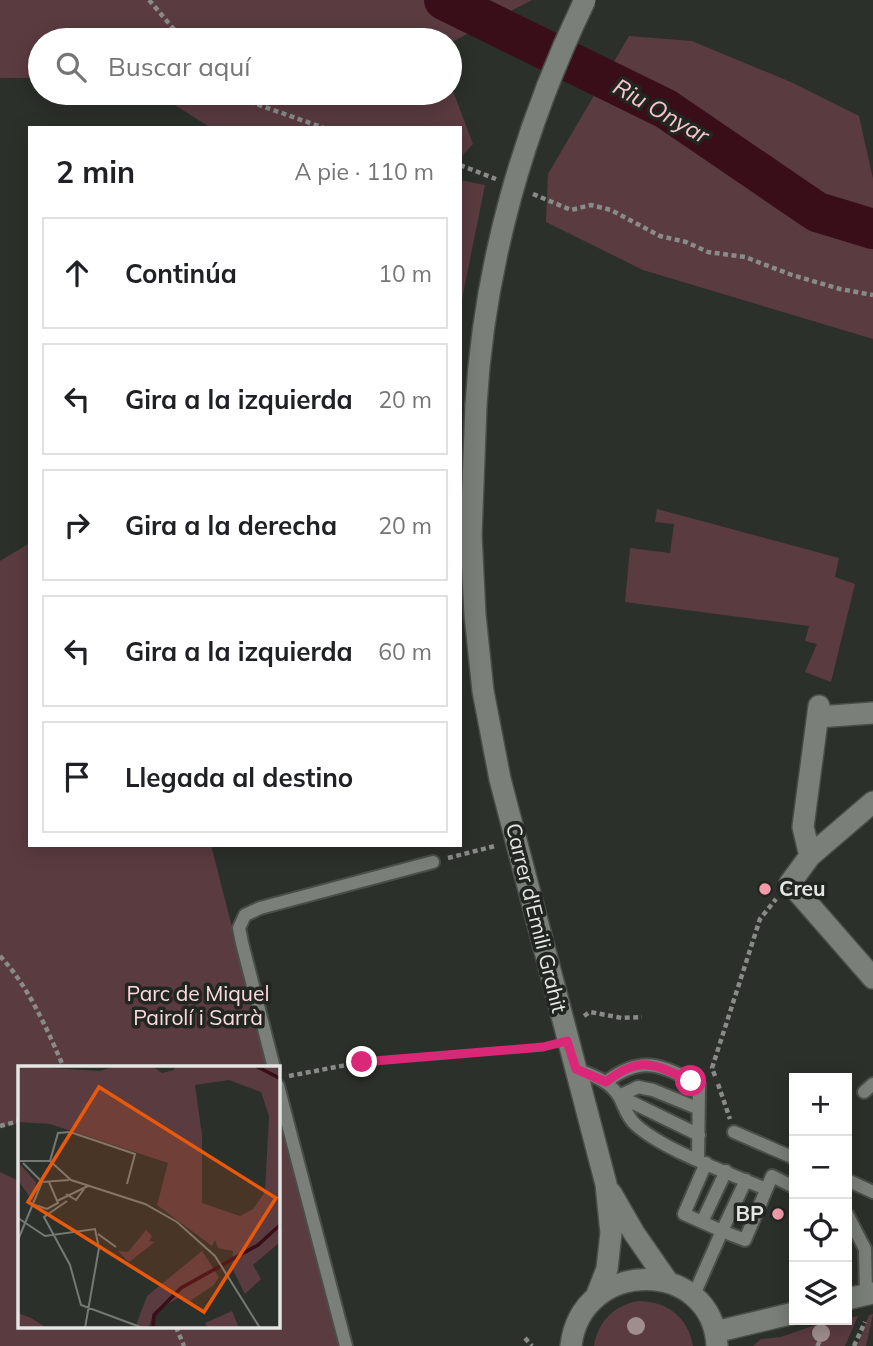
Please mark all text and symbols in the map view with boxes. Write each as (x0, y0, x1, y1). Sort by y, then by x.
search box (28, 28, 462, 105)
icon: search (52, 48, 90, 86)
text: Buscar aquí (108, 50, 251, 83)
water label: Riu Onyar (608, 72, 716, 150)
text: 2 min (56, 153, 135, 191)
text: A pie · 110 m (294, 157, 434, 186)
icon: ahead (58, 254, 96, 292)
text: Continúa (125, 257, 237, 290)
text: 10 m (378, 259, 432, 288)
icon: left (58, 380, 96, 418)
text: Gira a la izquierda (125, 383, 353, 416)
text: 20 m (378, 385, 432, 414)
icon: right (58, 506, 96, 544)
text: Gira a la derecha (125, 509, 337, 542)
text: 20 m (378, 511, 432, 540)
icon: left (58, 632, 96, 670)
text: Gira a la izquierda (125, 635, 353, 668)
text: 60 m (378, 637, 432, 666)
icon: arrive (58, 758, 96, 796)
text: Llegada al destino (125, 761, 353, 794)
street label: Carrer d'Emili Grahit (501, 820, 573, 1015)
place label: Creu (779, 875, 826, 901)
marker: Creu (757, 881, 773, 897)
park label: Parc de Miquel Pairolí i Sarrà (127, 980, 269, 1030)
route end (346, 1046, 377, 1077)
route start (675, 1065, 706, 1096)
inset map (18, 1066, 280, 1328)
map controls (789, 1073, 852, 1325)
button: + (789, 1073, 852, 1136)
button: − (789, 1136, 852, 1199)
button: locate (789, 1199, 852, 1262)
place label: BP (736, 1200, 764, 1226)
marker: BP (770, 1206, 786, 1222)
button: layers (789, 1262, 852, 1325)

